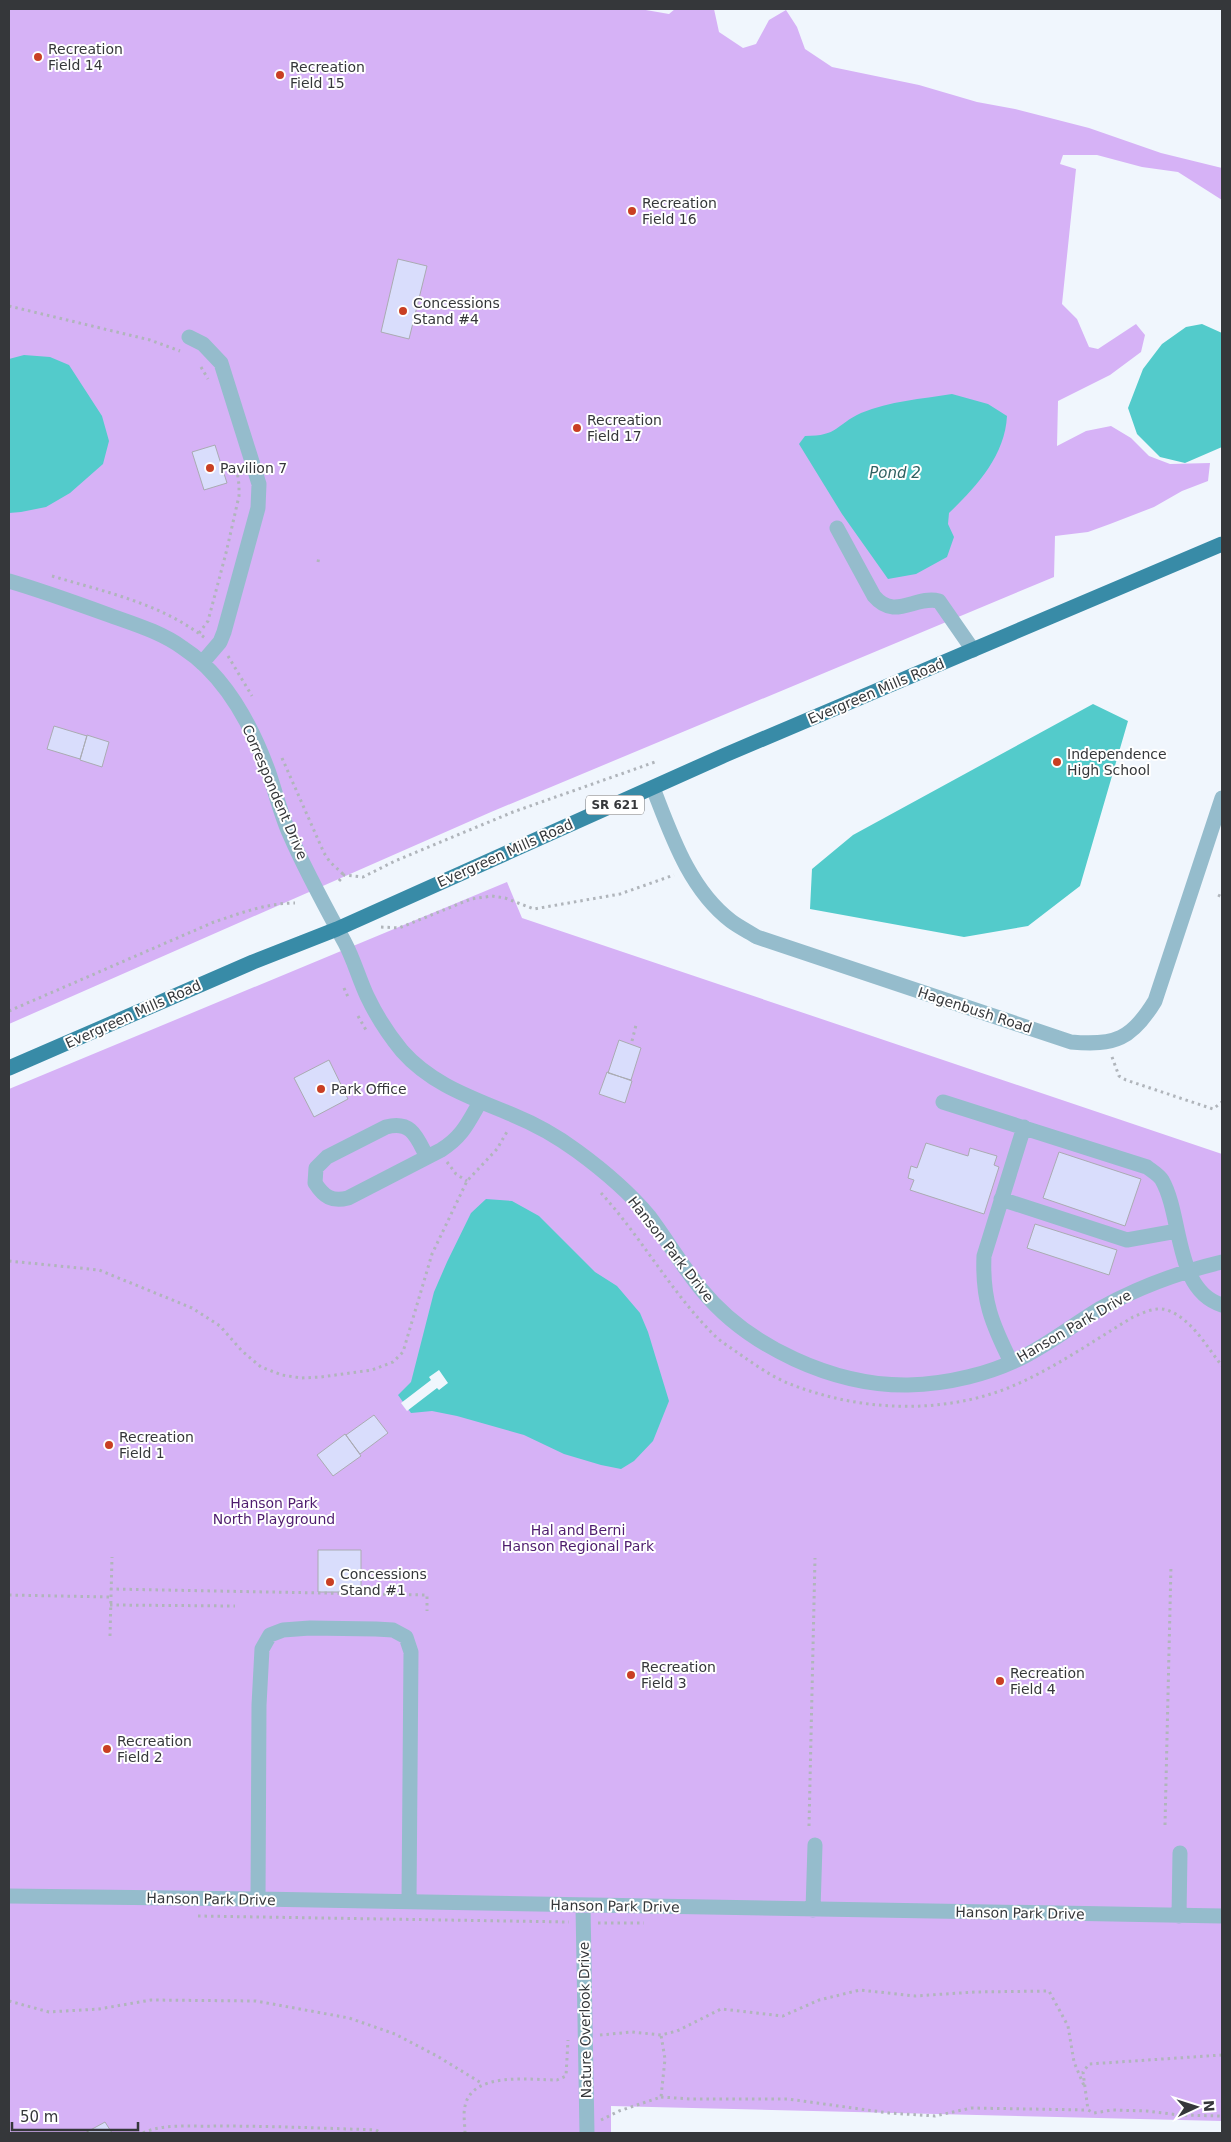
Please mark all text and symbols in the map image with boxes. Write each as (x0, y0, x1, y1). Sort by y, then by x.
place label: Recreation Field 14 (48, 41, 123, 73)
marker: Recreation Field 14 (32, 51, 44, 63)
place label: Recreation Field 15 (290, 59, 365, 91)
marker: Recreation Field 15 (274, 69, 286, 81)
place label: Recreation Field 16 (642, 195, 717, 227)
marker: Recreation Field 16 (626, 205, 638, 217)
place label: Concessions Stand #4 (413, 295, 500, 327)
marker: Concessions Stand #4 (397, 305, 409, 317)
place label: Recreation Field 17 (587, 412, 662, 444)
marker: Recreation Field 17 (571, 422, 583, 434)
place label: Pavilion 7 (220, 460, 287, 476)
marker: Pavilion 7 (204, 462, 216, 474)
water label: Pond 2 (869, 464, 921, 482)
street label: Evergreen Mills Road (805, 655, 947, 727)
street label: Correspondent Drive (239, 722, 311, 862)
place label: Independence High School (1067, 746, 1167, 778)
marker: Independence High School (1051, 756, 1063, 768)
road number: SR 621 (586, 796, 644, 814)
street label: Evergreen Mills Road (435, 816, 575, 890)
street label: Evergreen Mills Road (63, 977, 203, 1051)
street label: Hagenbush Road (916, 984, 1034, 1036)
place label: Park Office (331, 1081, 407, 1097)
marker: Park Office (315, 1083, 327, 1095)
street label: Hanson Park Drive (625, 1193, 717, 1305)
street label: Hanson Park Drive (1014, 1287, 1134, 1365)
place label: Recreation Field 1 (119, 1429, 194, 1461)
marker: Recreation Field 1 (103, 1439, 115, 1451)
park label: Hanson Park North Playground (213, 1495, 335, 1527)
park label: Hal and Berni Hanson Regional Park (502, 1522, 655, 1554)
place label: Concessions Stand #1 (340, 1566, 427, 1598)
marker: Concessions Stand #1 (324, 1576, 336, 1588)
place label: Recreation Field 3 (641, 1659, 716, 1691)
place label: Recreation Field 4 (1010, 1665, 1085, 1697)
marker: Recreation Field 3 (625, 1669, 637, 1681)
marker: Recreation Field 4 (994, 1675, 1006, 1687)
place label: Recreation Field 2 (117, 1733, 192, 1765)
marker: Recreation Field 2 (101, 1743, 113, 1755)
street label: Hanson Park Drive (146, 1890, 276, 1908)
street label: Hanson Park Drive (550, 1897, 680, 1915)
street label: Hanson Park Drive (955, 1904, 1085, 1922)
street label: Nature Overlook Drive (576, 1942, 594, 2098)
north arrow (1171, 2082, 1221, 2132)
scale bar (12, 2100, 139, 2132)
text: N (1201, 2100, 1217, 2112)
text: 50 m (20, 2108, 58, 2126)

